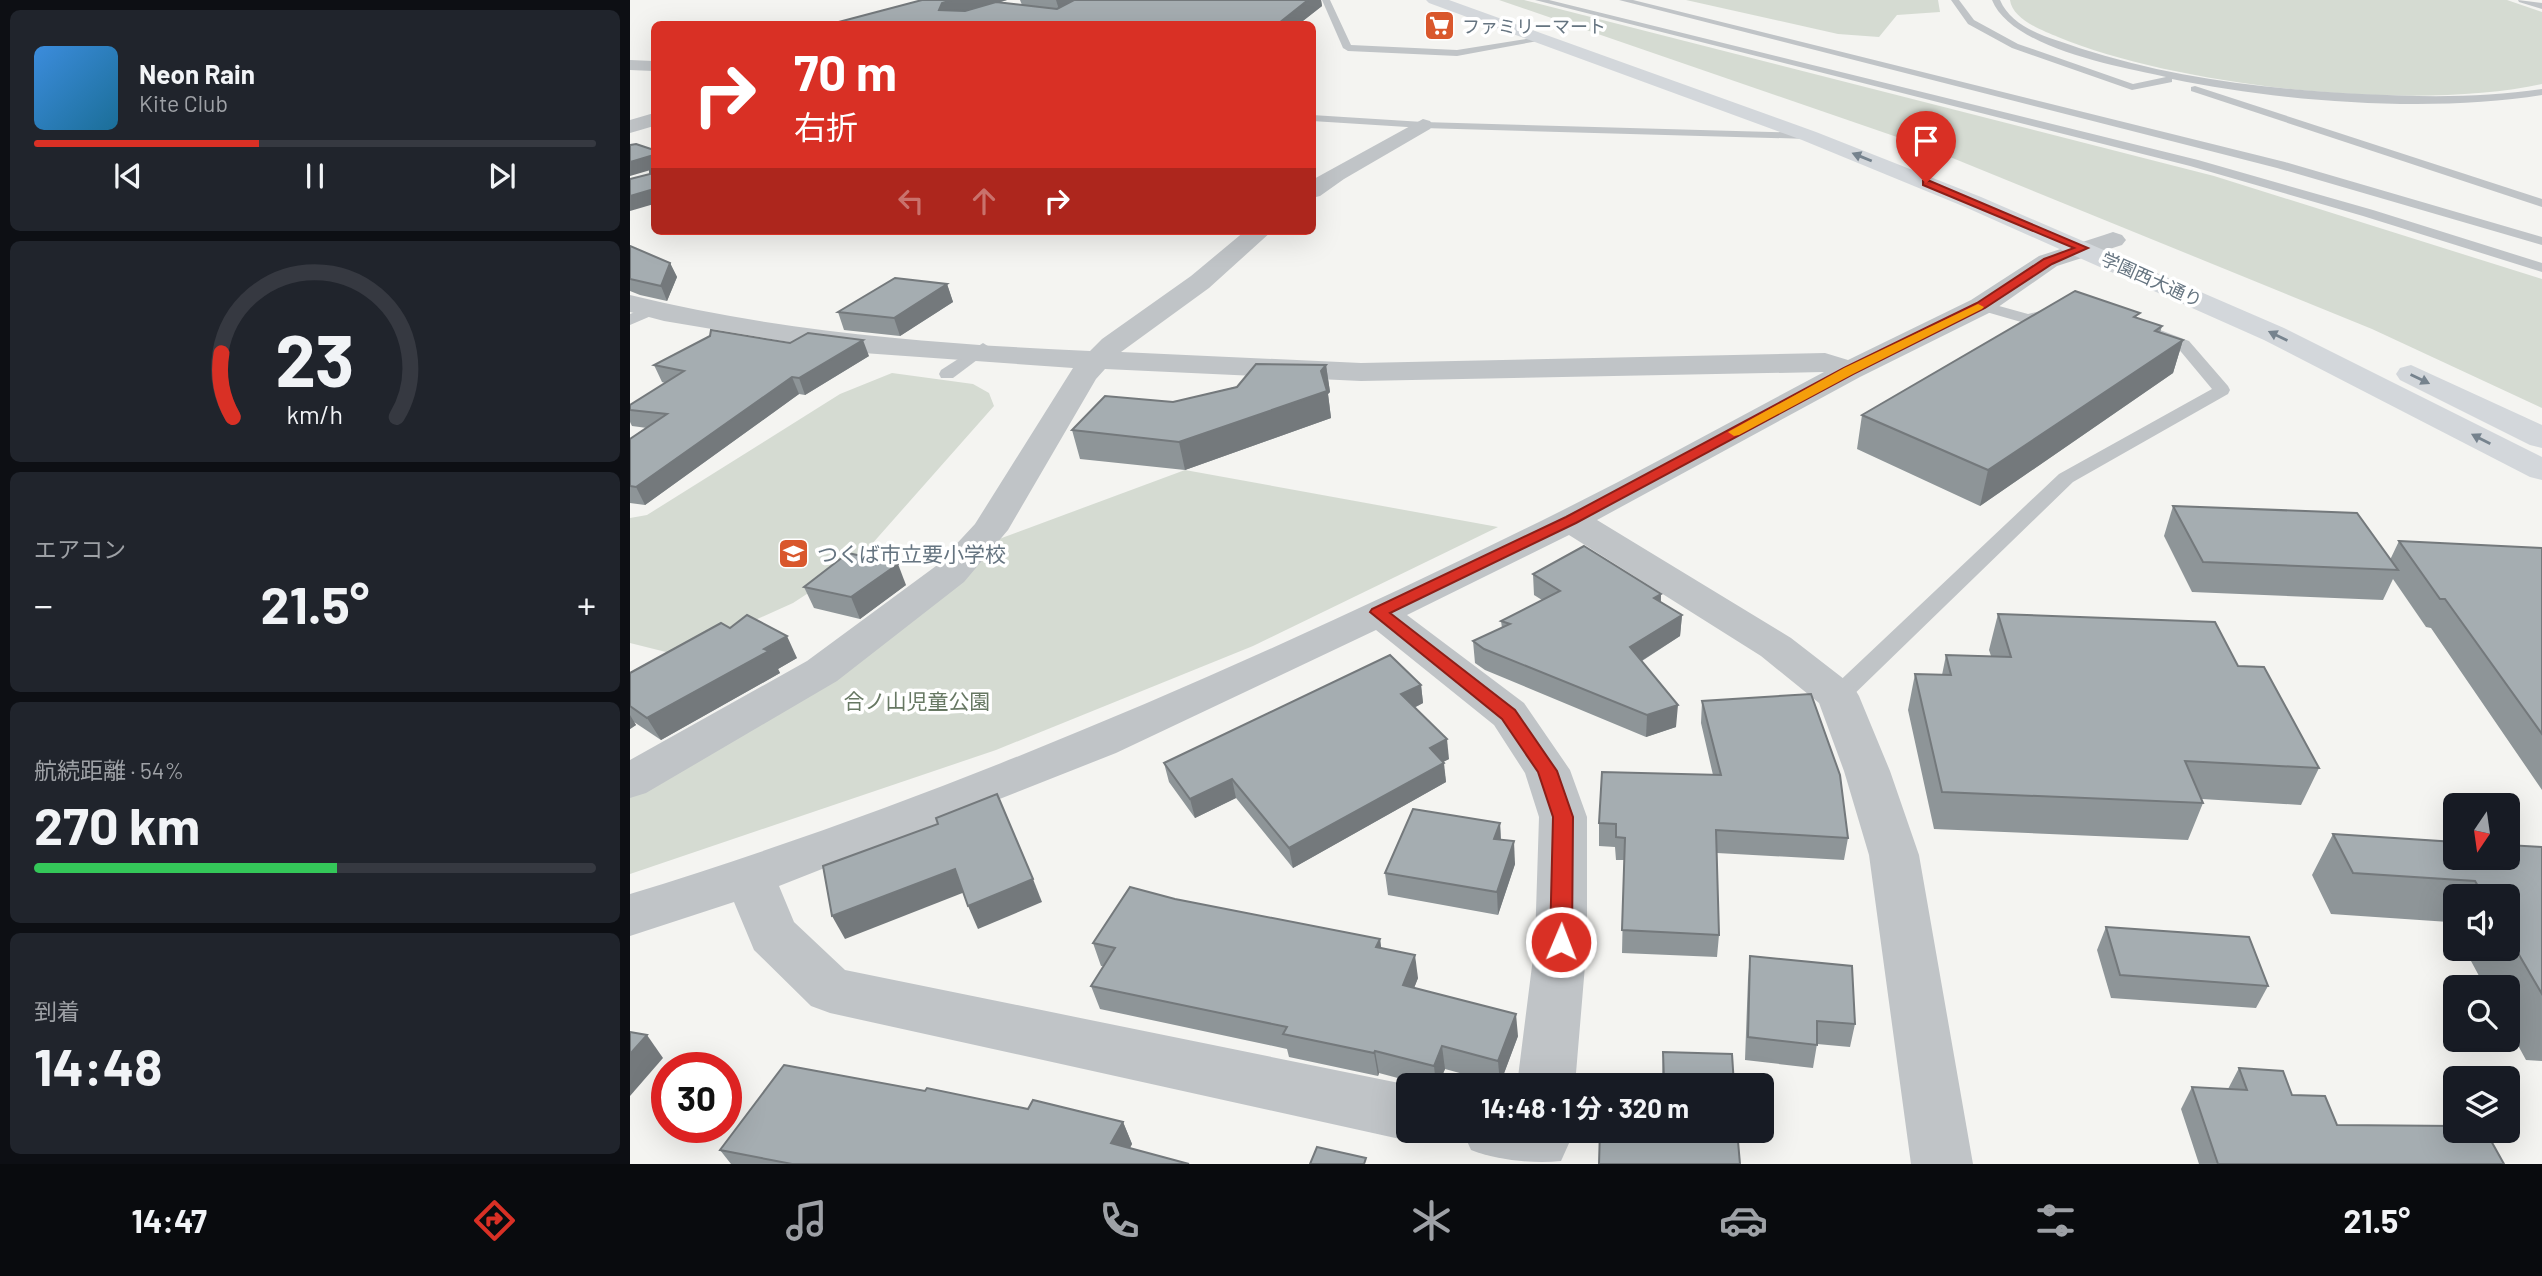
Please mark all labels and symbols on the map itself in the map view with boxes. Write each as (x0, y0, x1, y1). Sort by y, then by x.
supermarket icon: ファミリーマート (1422, 9, 1456, 43)
place label: ファミリーマート (1462, 15, 1606, 37)
pin (1896, 111, 1956, 183)
one-way arrow (1851, 152, 1872, 163)
street label: 学園西大通り (2098, 247, 2206, 311)
one-way arrow (2268, 331, 2288, 342)
one-way arrow (2410, 373, 2430, 385)
one-way arrow (2471, 433, 2491, 444)
school or university icon: つくば市立要小学校 (777, 536, 811, 570)
place label: つくば市立要小学校 (817, 541, 1006, 566)
park label: 合ノ山児童公園 (844, 688, 991, 713)
north arrow (2443, 793, 2520, 870)
position arrow (1524, 905, 1598, 979)
speed limit sign: 30 (651, 1052, 742, 1143)

